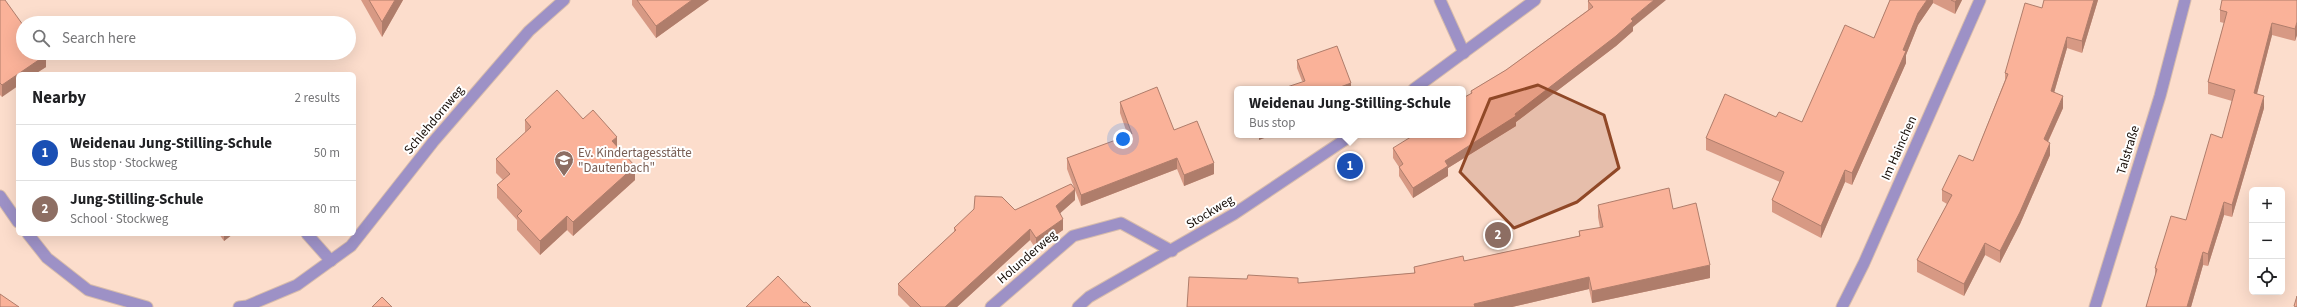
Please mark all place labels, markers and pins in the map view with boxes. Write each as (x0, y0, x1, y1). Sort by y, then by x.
place label: Ev. Kindertagesstätte "Dautenbach" (578, 144, 692, 177)
school or university icon: Ev. Kindertagesstätte "Dautenbach" (553, 149, 575, 177)
pin: 1 (1337, 151, 1363, 181)
pin: 2 (1485, 220, 1511, 250)

